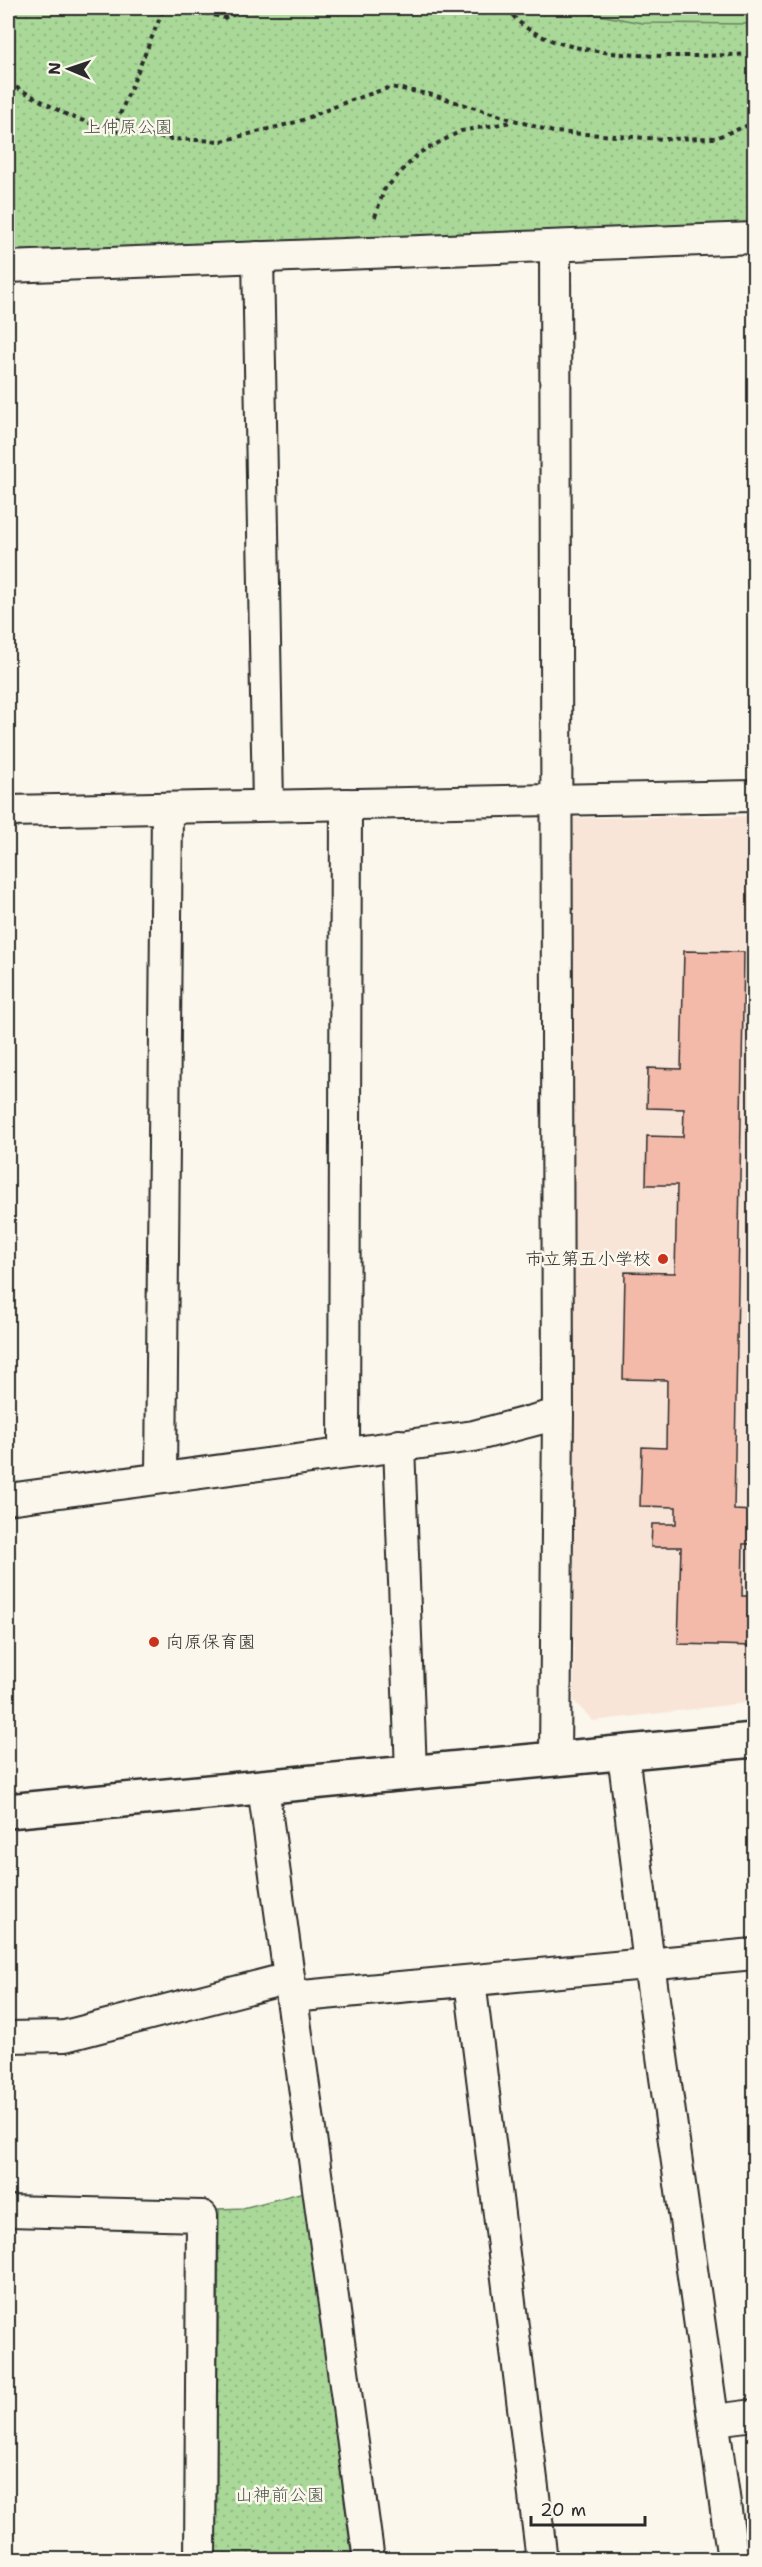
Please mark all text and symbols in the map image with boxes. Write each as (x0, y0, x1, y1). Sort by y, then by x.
north arrow (39, 39, 99, 99)
text: N (44, 62, 65, 75)
park label: 上仲原公園 (83, 115, 173, 139)
place label: 市立第五小学校 (525, 1247, 651, 1271)
marker: 市立第五小学校 (656, 1252, 670, 1266)
place label: 向原保育園 (166, 1630, 256, 1654)
marker: 向原保育園 (147, 1635, 161, 1649)
park label: 山神前公園 (235, 2483, 325, 2507)
scale bar (531, 2489, 645, 2527)
text: 20 m (540, 2498, 586, 2522)

